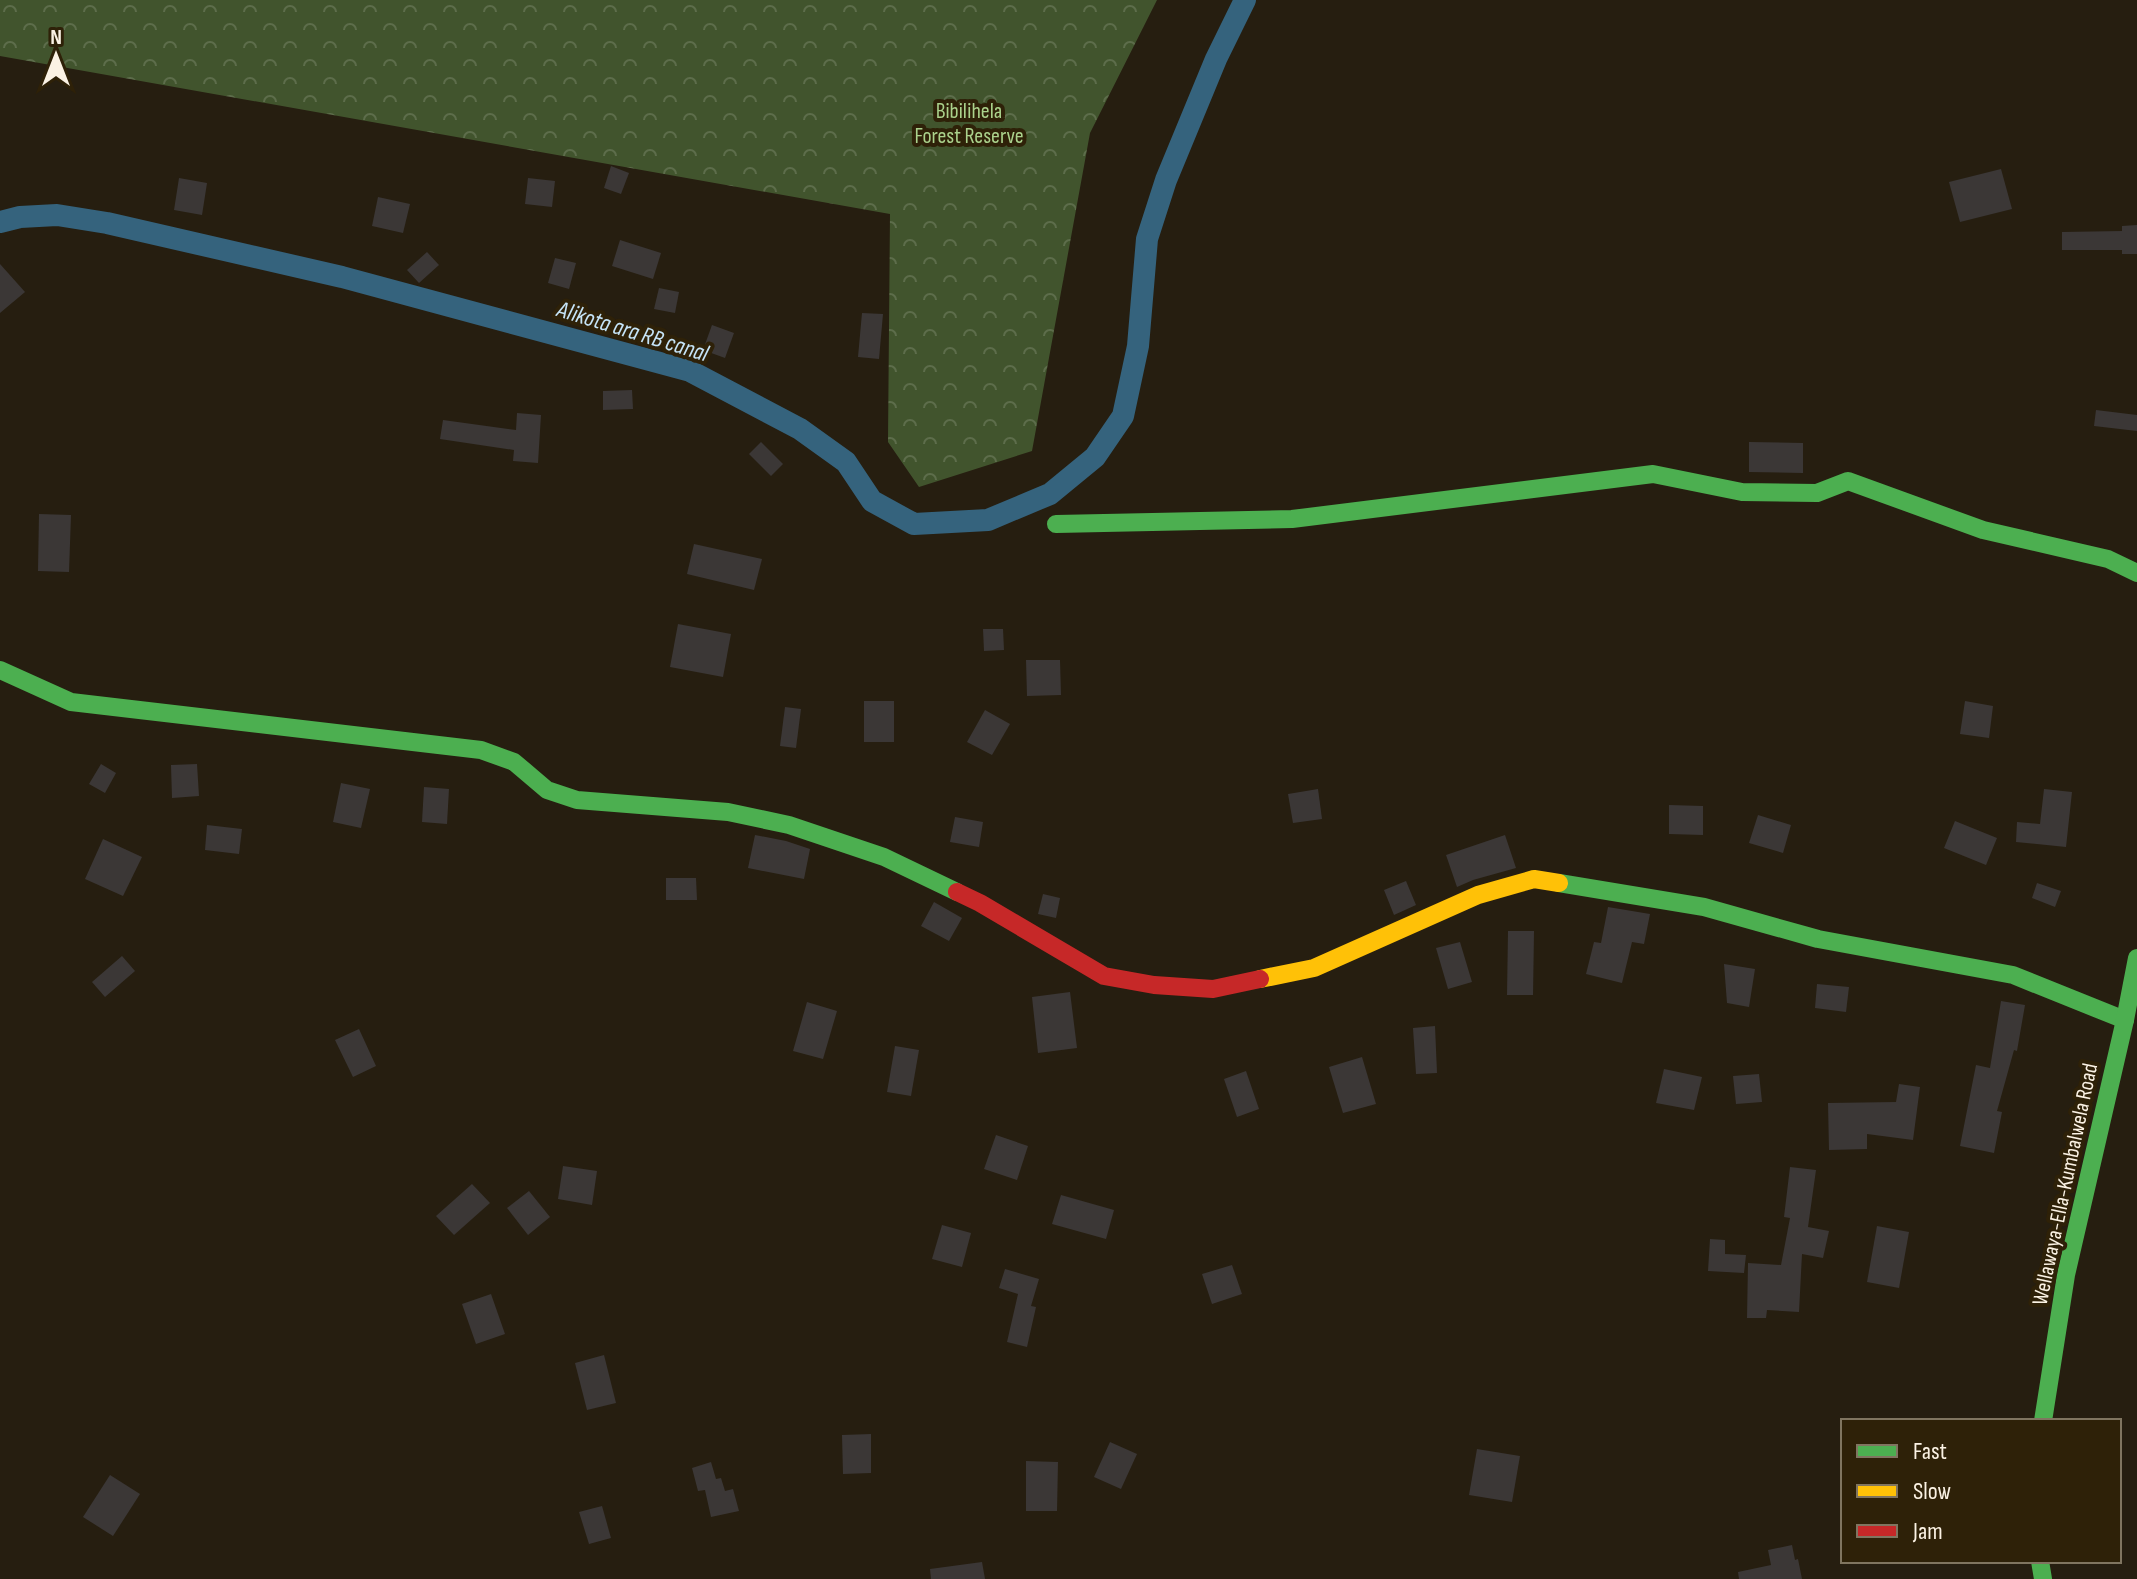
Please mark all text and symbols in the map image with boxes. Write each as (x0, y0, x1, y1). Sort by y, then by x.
north arrow (16, 16, 96, 96)
text: N (50, 24, 62, 51)
park label: Bibilihela Forest Reserve (914, 98, 1024, 150)
water label: Alikota ara RB canal (553, 294, 713, 368)
street label: Wellawaya-Ella-Kumbalwela Road (2027, 1061, 2104, 1308)
legend (1841, 1419, 2121, 1563)
text: Fast (1913, 1437, 1947, 1466)
text: Slow (1913, 1477, 1951, 1506)
text: Jam (1912, 1517, 1943, 1546)

